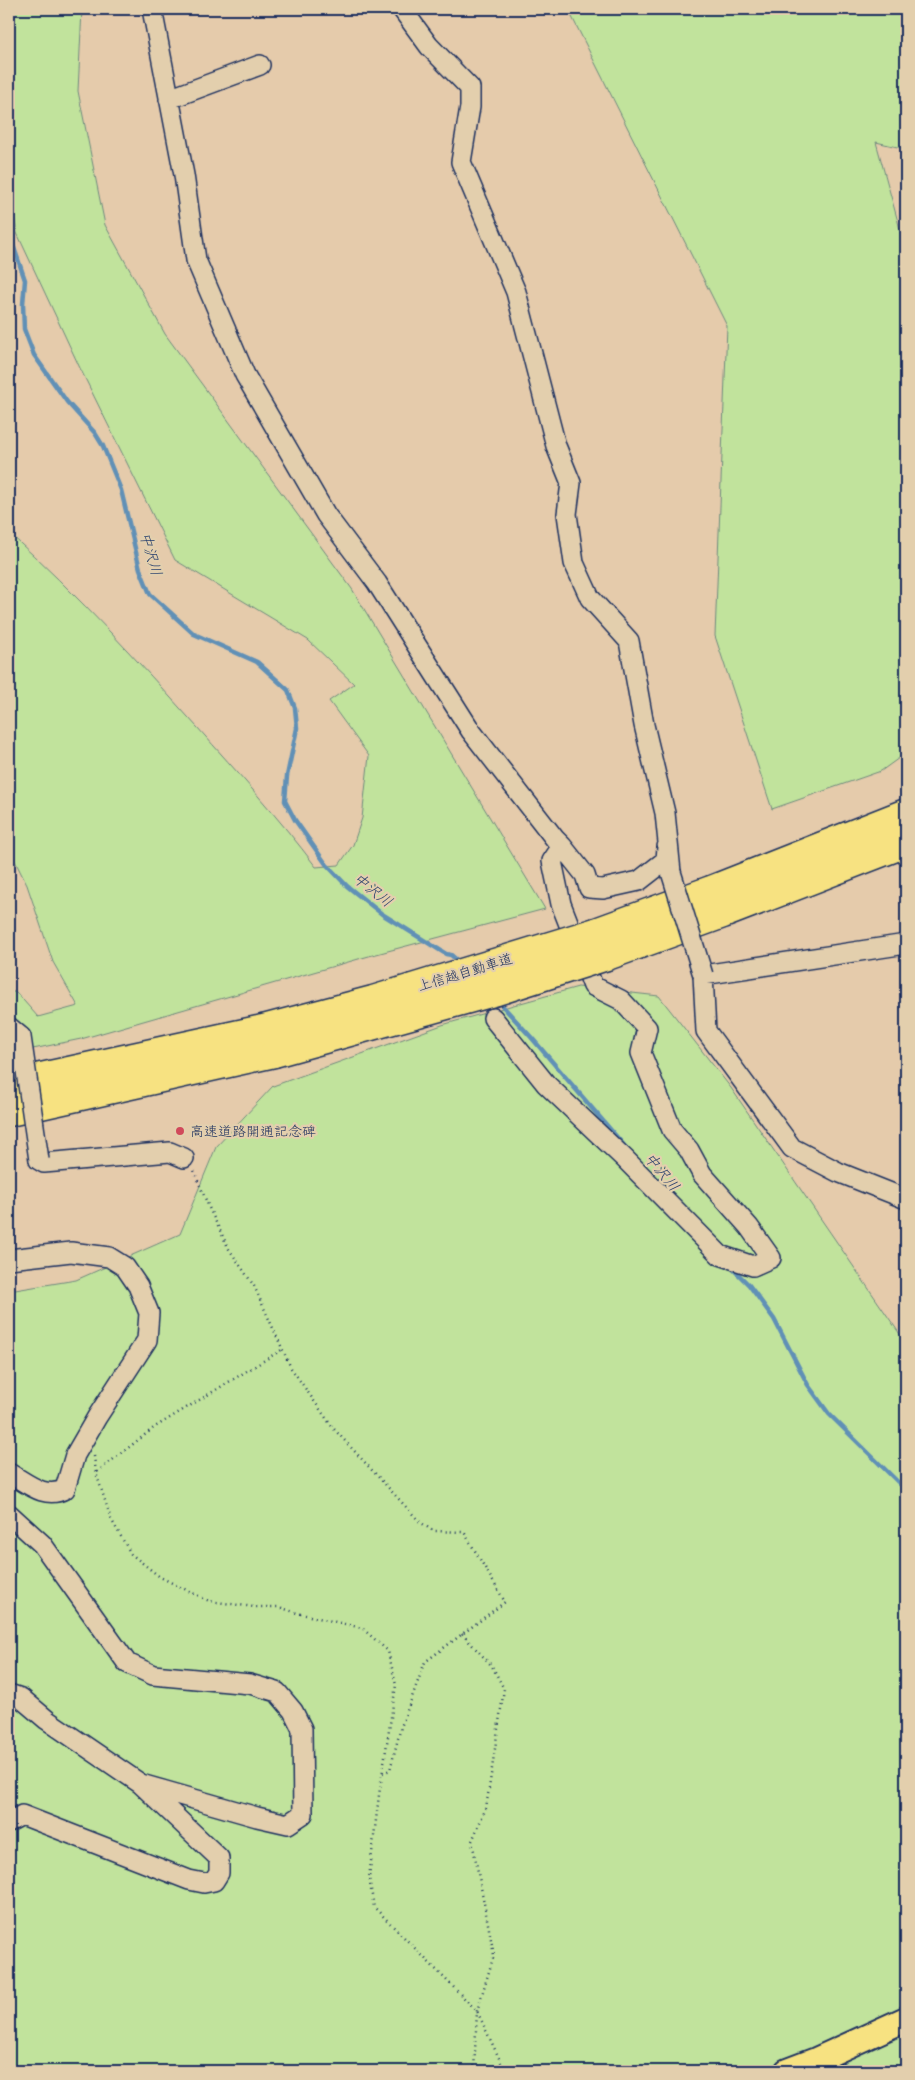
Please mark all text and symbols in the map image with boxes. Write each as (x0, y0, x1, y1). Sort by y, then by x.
water label: 中沢川 (135, 529, 170, 578)
water label: 中沢川 (349, 866, 399, 912)
street label: 上信越自動車道 (415, 947, 515, 996)
place label: 高速道路開通記念碑 (190, 1120, 316, 1141)
marker: 高速道路開通記念碑 (174, 1125, 186, 1137)
water label: 中沢川 (640, 1146, 686, 1196)

